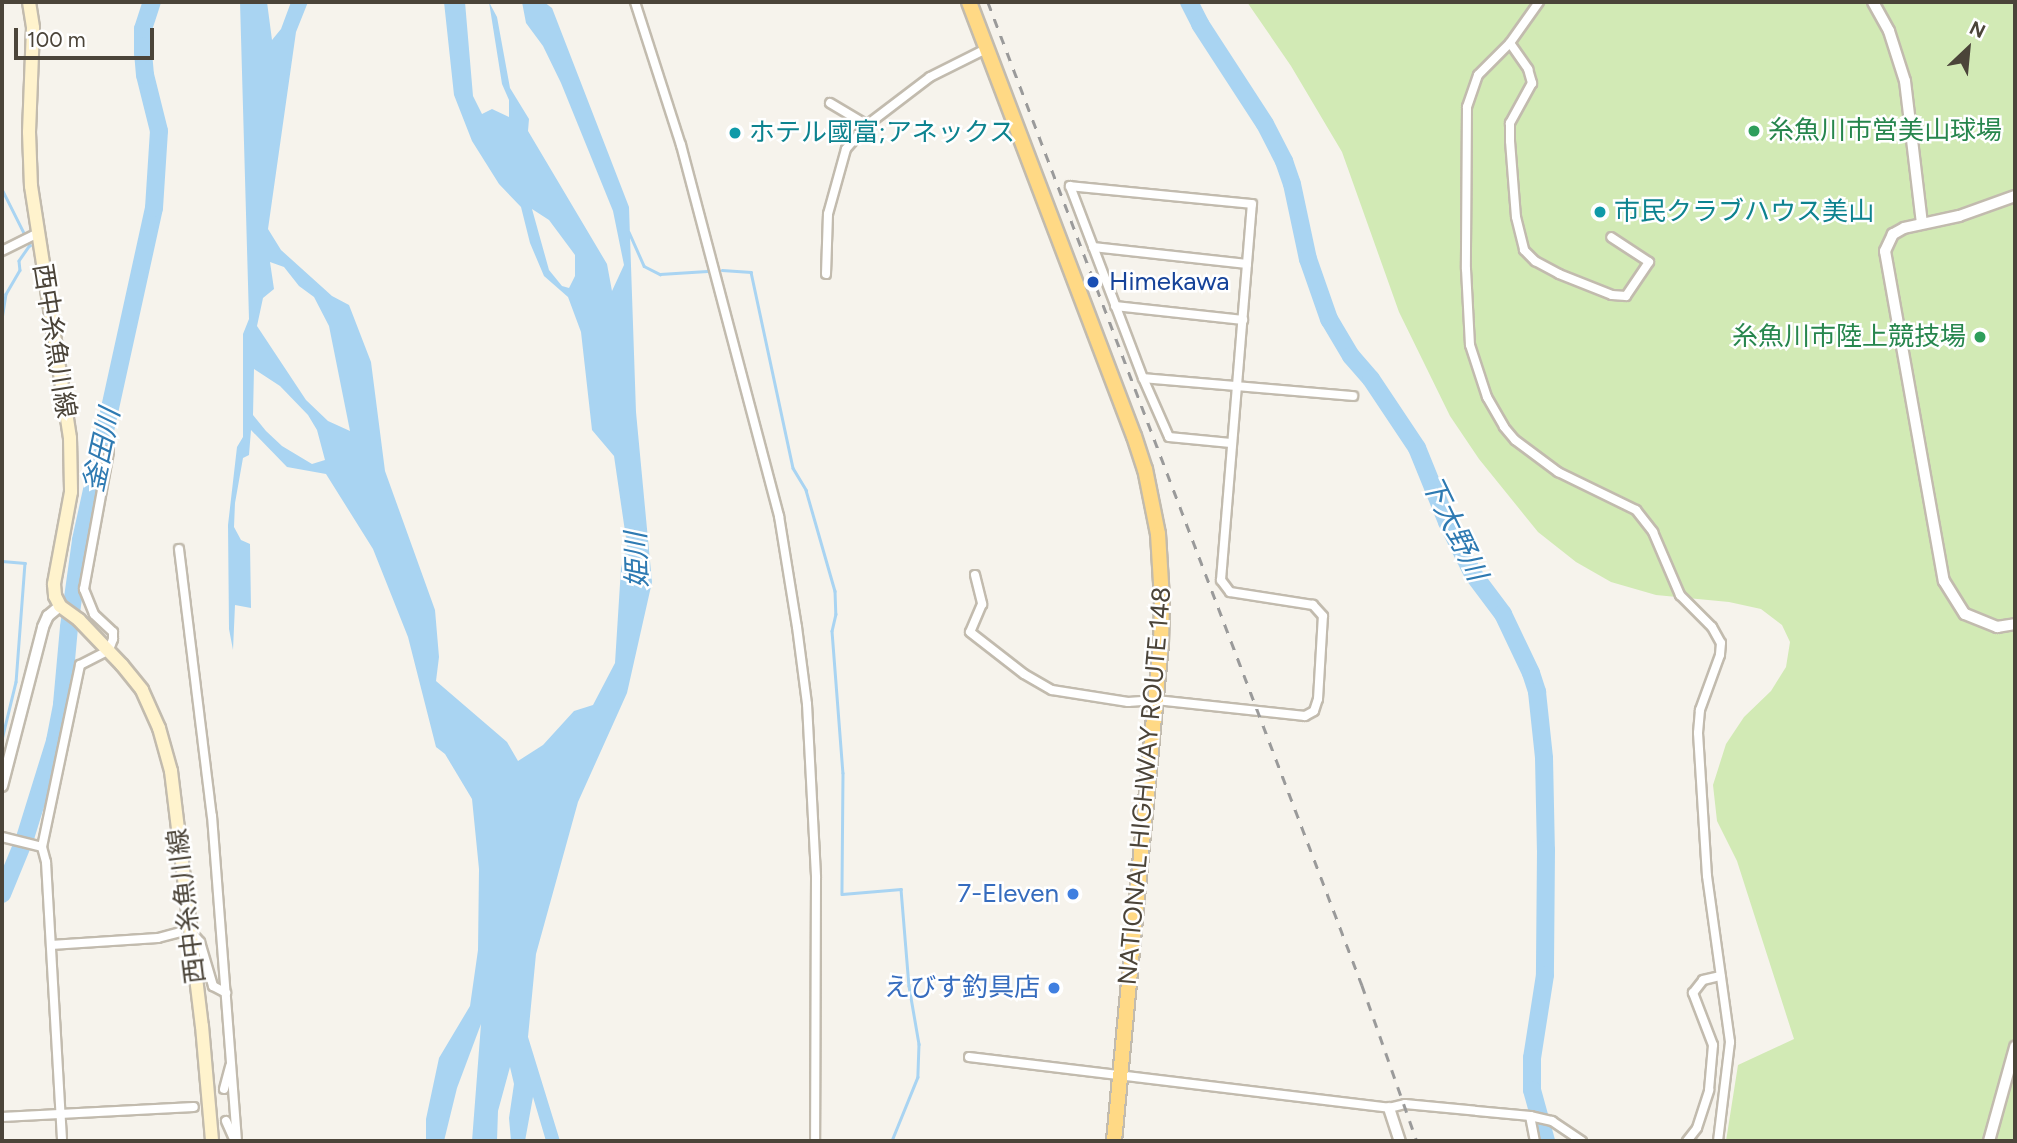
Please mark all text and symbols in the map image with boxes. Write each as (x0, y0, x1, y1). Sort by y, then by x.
scale bar (18, 14, 158, 58)
north arrow (1933, 14, 2003, 84)
text: N (1966, 16, 1989, 43)
text: 100 m (27, 27, 86, 52)
place label: 糸魚川市営美山球場 (1768, 115, 2002, 147)
place label: ホテル國富;アネックス (749, 117, 1016, 149)
marker: 糸魚川市営美山球場 (1746, 123, 1762, 139)
marker: ホテル國富;アネックス (727, 125, 743, 141)
place label: 市民クラブハウス美山 (1614, 196, 1874, 228)
marker: 市民クラブハウス美山 (1592, 204, 1608, 220)
street label: 西中糸魚川線 (26, 262, 82, 420)
place label: Himekawa (1109, 266, 1230, 298)
marker: Himekawa (1083, 272, 1103, 292)
place label: 糸魚川市陸上競技場 (1732, 321, 1966, 353)
marker: 糸魚川市陸上競技場 (1972, 329, 1988, 345)
water label: 釜田川 (76, 405, 126, 495)
water label: 下大野川 (1415, 470, 1495, 586)
water label: 姫川 (618, 531, 654, 589)
street label: NATIONAL HIGHWAY ROUTE 148 (1112, 586, 1178, 986)
street label: 西中糸魚川線 (162, 827, 212, 985)
place label: 7-Eleven (957, 878, 1059, 910)
marker: 7-Eleven (1065, 886, 1081, 902)
place label: えびす釣具店 (884, 972, 1040, 1004)
marker: えびす釣具店 (1046, 980, 1062, 996)

